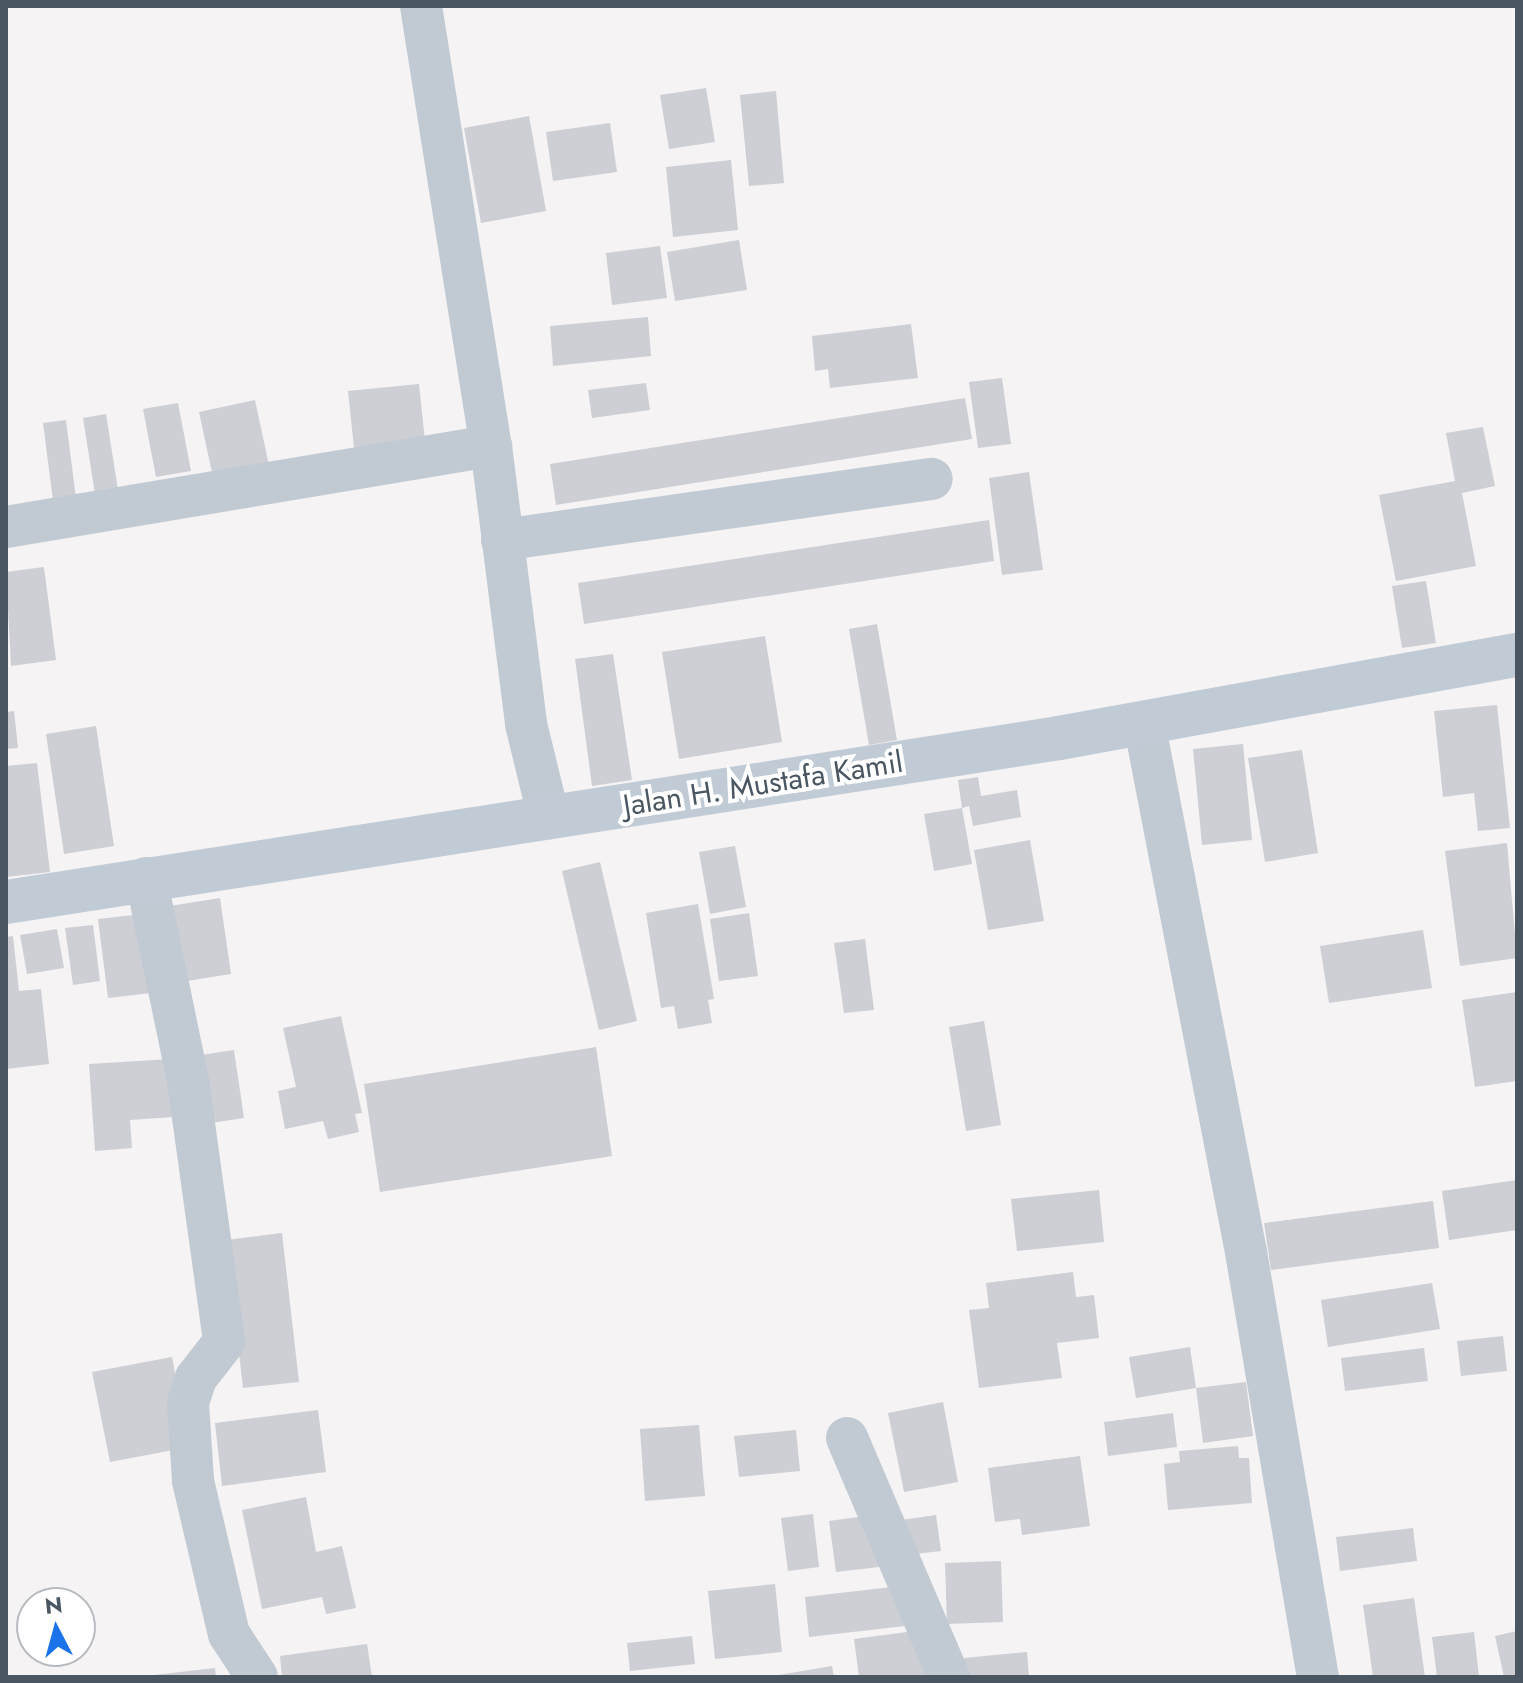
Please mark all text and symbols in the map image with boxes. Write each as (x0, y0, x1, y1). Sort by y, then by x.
street label: Jalan H. Mustafa Kamil (621, 744, 905, 824)
north arrow (16, 1587, 96, 1667)
text: N (43, 1588, 64, 1622)

